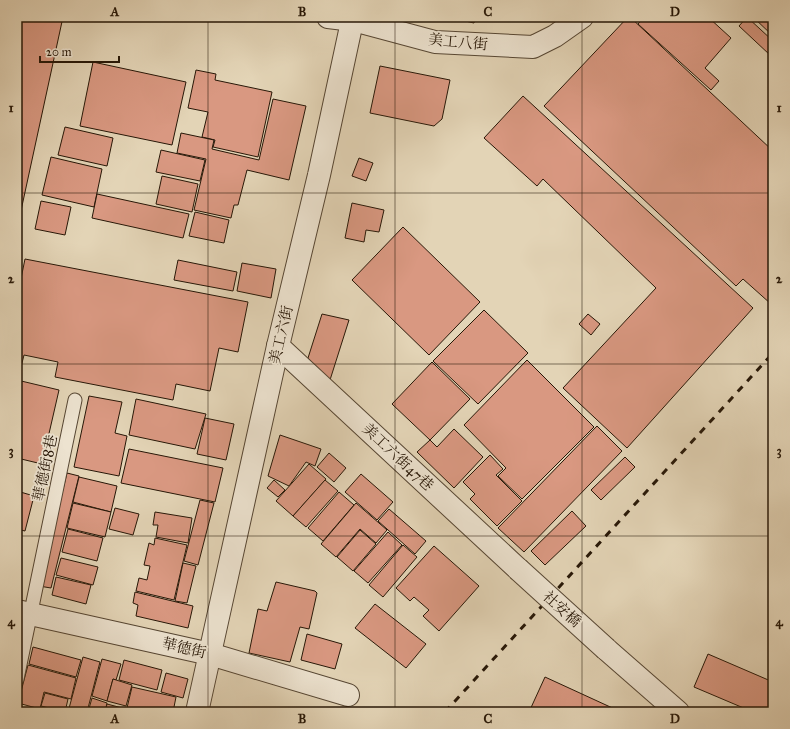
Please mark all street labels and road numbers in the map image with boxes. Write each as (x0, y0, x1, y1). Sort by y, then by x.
street label: 美工八街 (427, 30, 489, 54)
street label: 美工六街 (265, 304, 297, 366)
street label: 美工六街47巷 (359, 419, 437, 495)
street label: 華德街8巷 (29, 433, 61, 503)
street label: 社安橋 (539, 587, 585, 631)
street label: 華德街 (160, 634, 208, 662)

